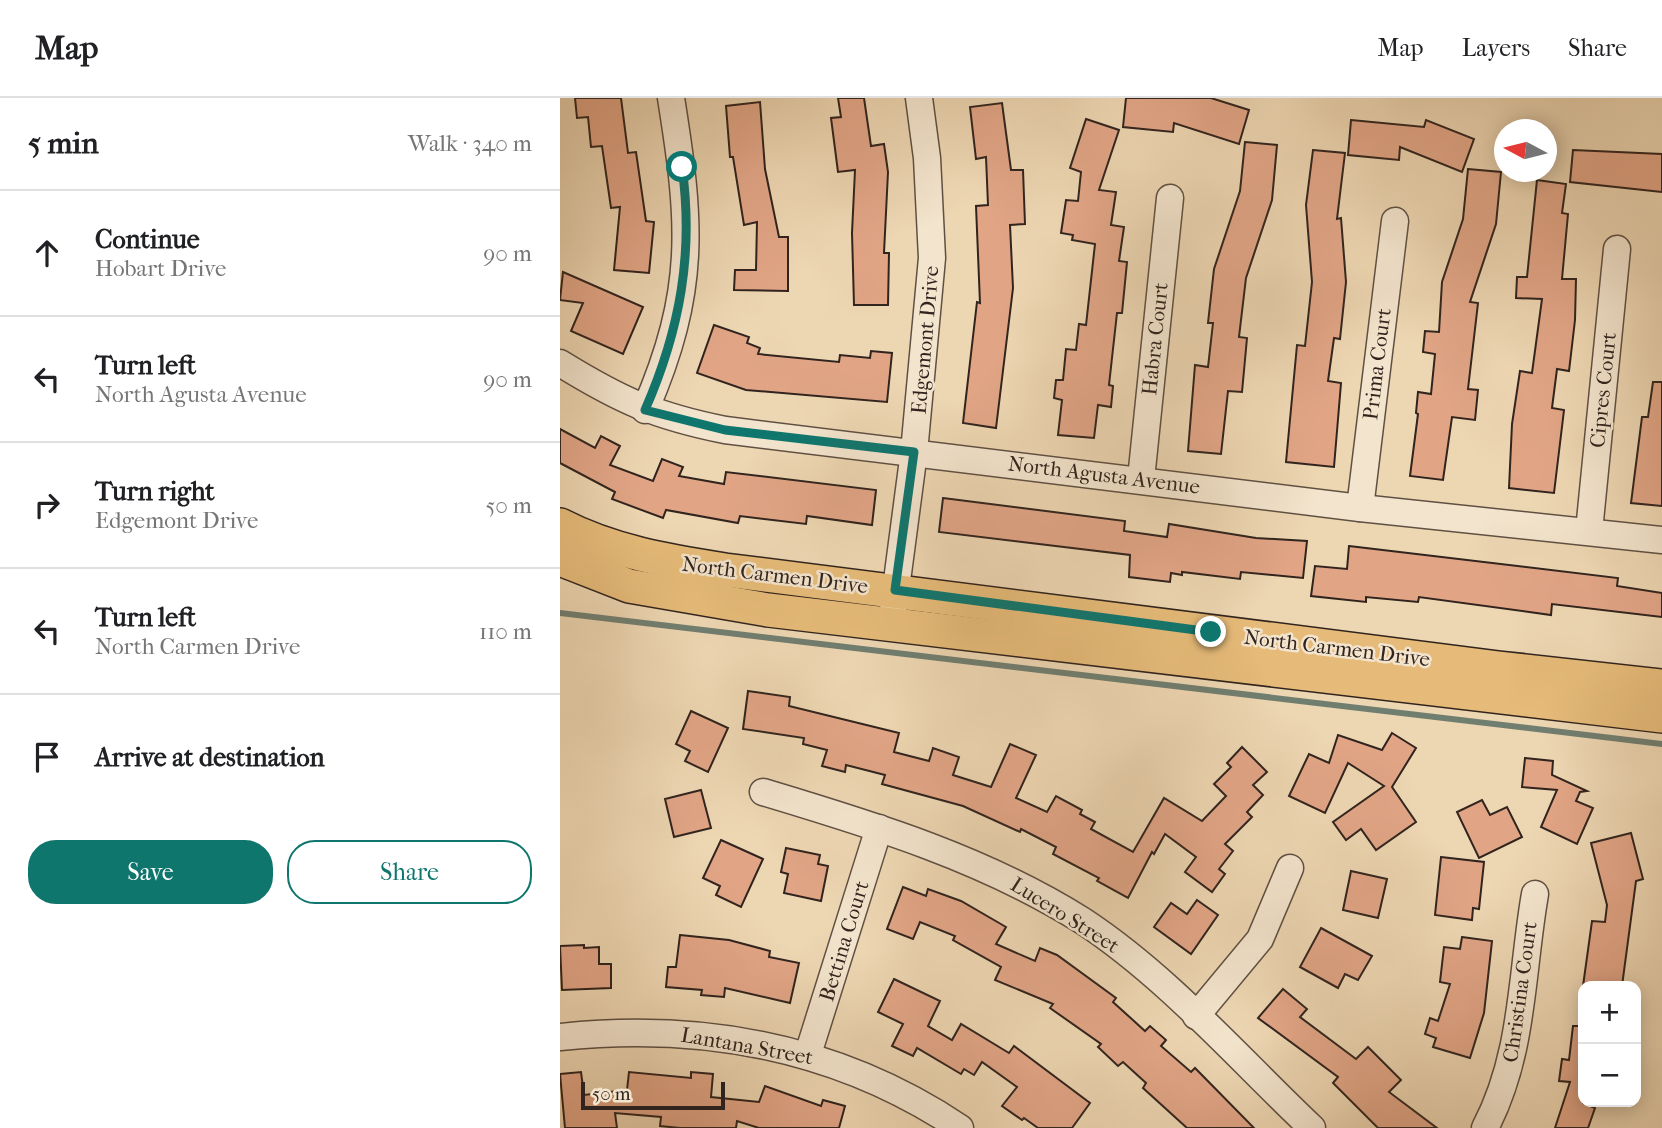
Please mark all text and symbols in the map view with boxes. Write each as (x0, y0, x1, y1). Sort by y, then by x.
text: Map (35, 29, 98, 68)
text: Map (1378, 34, 1424, 62)
text: Layers (1462, 34, 1530, 62)
text: Share (1568, 34, 1627, 62)
north arrow (1494, 119, 1557, 182)
text: 5 min (28, 126, 99, 161)
text: Walk · 340 m (408, 130, 532, 157)
route start (666, 151, 697, 182)
text: Continue (95, 224, 200, 255)
icon: ahead (28, 234, 66, 272)
text: 90 m (483, 240, 532, 267)
text: Hobart Drive (95, 255, 226, 282)
street label: Edgemont Drive (907, 265, 943, 415)
street label: Habra Court (1137, 281, 1173, 397)
street label: Prima Court (1358, 306, 1396, 421)
street label: Cipres Court (1585, 331, 1621, 449)
text: Turn left (95, 350, 196, 381)
icon: left (28, 360, 66, 398)
text: 90 m (483, 366, 532, 393)
text: North Agusta Avenue (95, 381, 307, 408)
street label: North Agusta Avenue (1007, 451, 1201, 499)
text: Turn right (95, 476, 215, 507)
icon: right (28, 486, 66, 524)
text: 50 m (485, 492, 532, 519)
text: Edgemont Drive (95, 507, 258, 534)
street label: North Carmen Drive (681, 552, 869, 598)
text: Turn left (95, 602, 196, 633)
icon: left (28, 612, 66, 650)
route end (1195, 616, 1226, 647)
text: 110 m (479, 618, 532, 645)
street label: North Carmen Drive (1243, 625, 1431, 671)
text: North Carmen Drive (95, 633, 300, 660)
icon: arrive (28, 738, 66, 776)
text: Arrive at destination (95, 742, 325, 773)
button: Save (28, 840, 273, 904)
button: Share (287, 840, 532, 904)
street label: Lucero Street (1006, 872, 1124, 958)
street label: Bettina Court (814, 877, 874, 1004)
street label: Christina Court (1498, 920, 1542, 1064)
map controls (1578, 981, 1641, 1107)
button: + (1578, 981, 1641, 1044)
street label: Lantana Street (679, 1023, 815, 1069)
button: − (1578, 1044, 1641, 1107)
scale bar (581, 1079, 724, 1111)
text: 50 m (592, 1083, 631, 1105)

